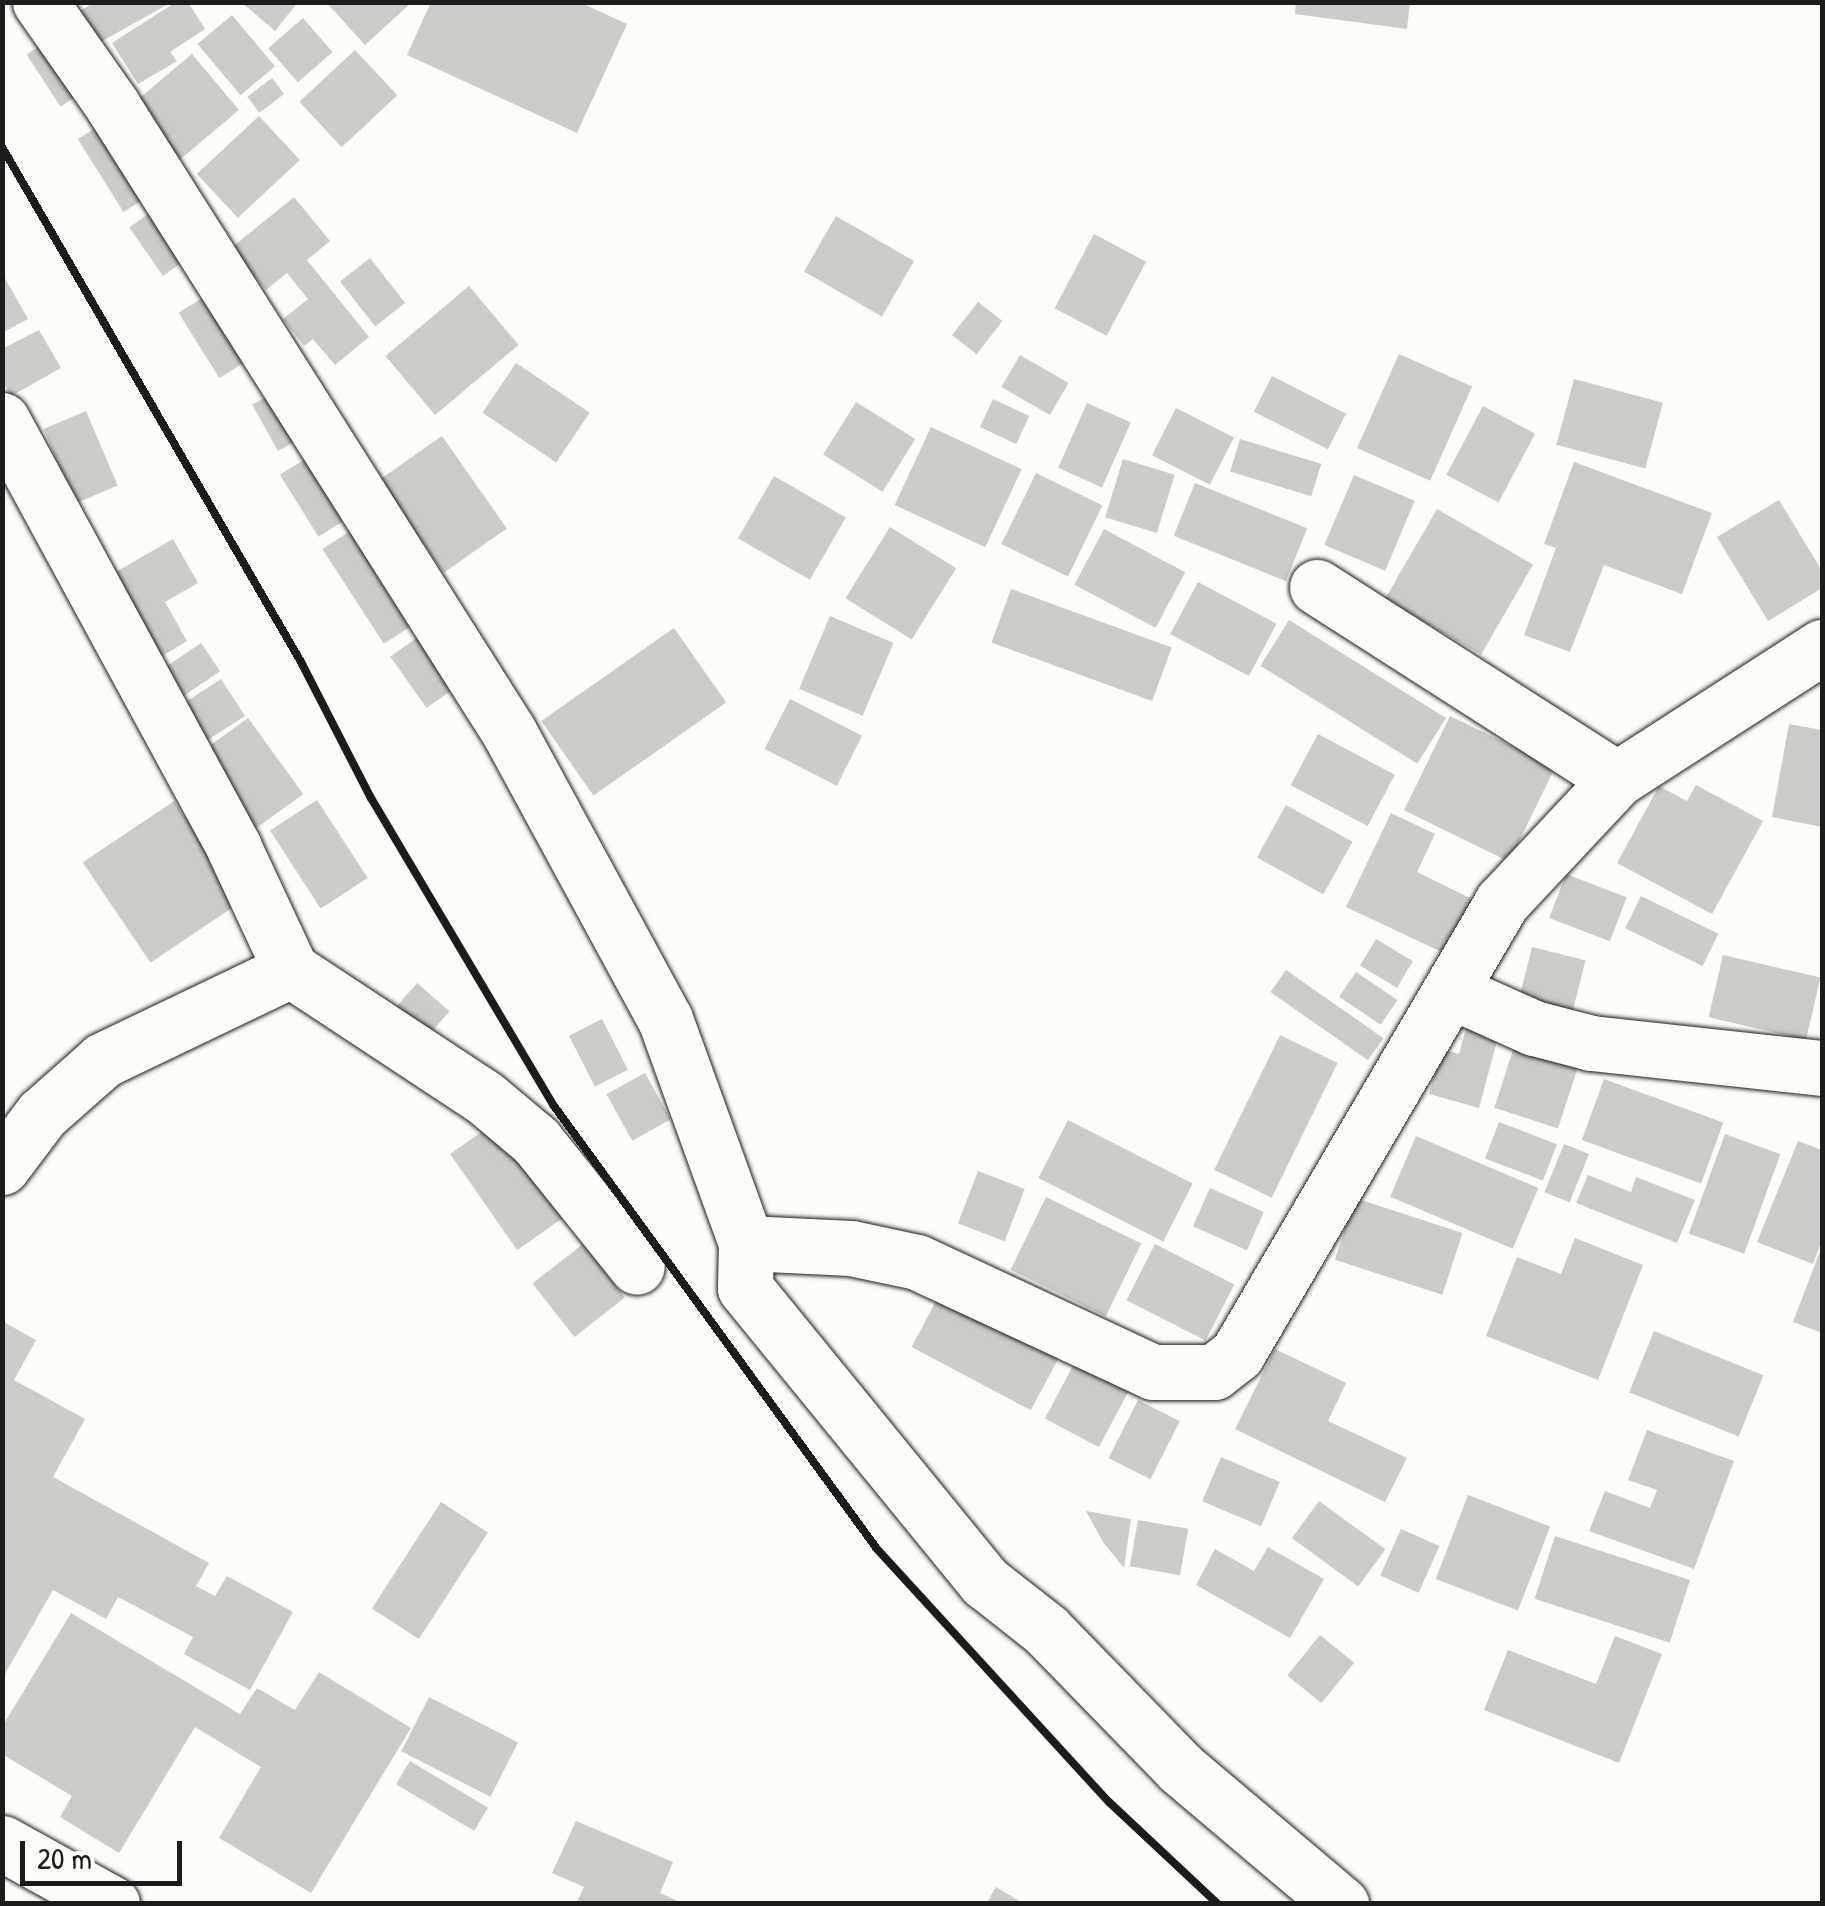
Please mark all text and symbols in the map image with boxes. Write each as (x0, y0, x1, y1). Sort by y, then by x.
scale bar (25, 1821, 188, 1883)
text: 20 m (37, 1838, 92, 1878)

